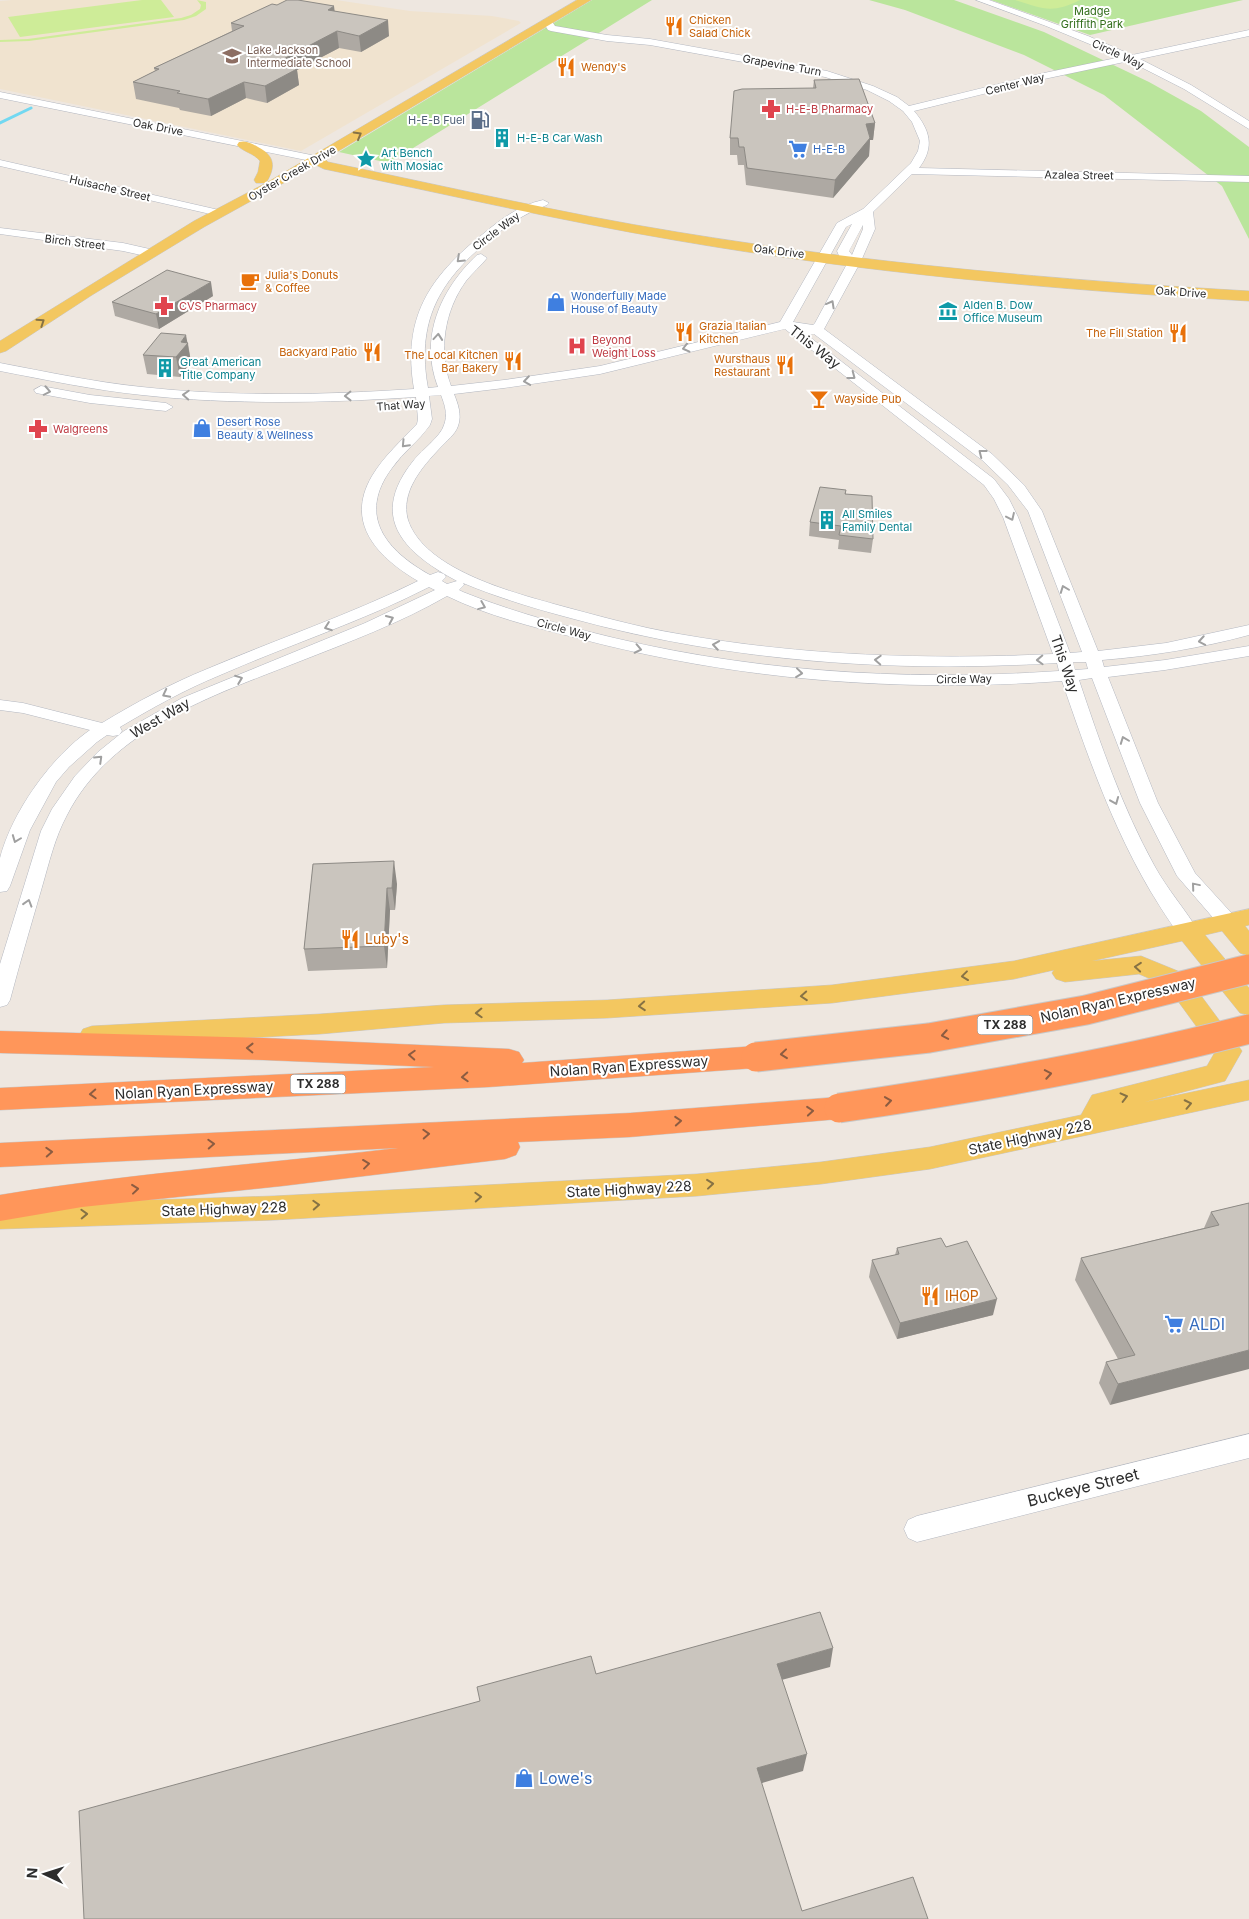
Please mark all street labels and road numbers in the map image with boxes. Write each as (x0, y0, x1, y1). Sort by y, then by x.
street label: Circle Way (1090, 36, 1146, 72)
street label: Grapevine Turn (741, 51, 823, 79)
street label: Center Way (984, 70, 1046, 98)
street label: Oak Drive (132, 115, 184, 139)
street label: Oyster Creek Drive (246, 142, 338, 204)
street label: Azalea Street (1044, 167, 1114, 183)
street label: Huisache Street (68, 172, 152, 204)
street label: Circle Way (470, 209, 522, 253)
street label: Birch Street (44, 231, 106, 253)
street label: Oak Drive (753, 241, 805, 261)
street label: Oak Drive (1155, 283, 1207, 301)
street label: This Way (786, 321, 845, 372)
street label: That Way (376, 396, 426, 414)
street label: Circle Way (535, 615, 593, 643)
street label: This Way (1048, 632, 1083, 695)
street label: Circle Way (936, 672, 992, 686)
street label: West Way (127, 694, 193, 741)
street label: Nolan Ryan Expressway (1039, 973, 1197, 1026)
road number: TX 288 (978, 1016, 1032, 1034)
street label: Nolan Ryan Expressway (549, 1051, 709, 1080)
road number: TX 288 (290, 1074, 346, 1094)
street label: Nolan Ryan Expressway (114, 1077, 274, 1102)
street label: State Highway 228 (967, 1115, 1093, 1158)
street label: State Highway 228 (566, 1177, 692, 1200)
street label: State Highway 228 (161, 1198, 287, 1219)
street label: Buckeye Street (1025, 1463, 1141, 1511)

